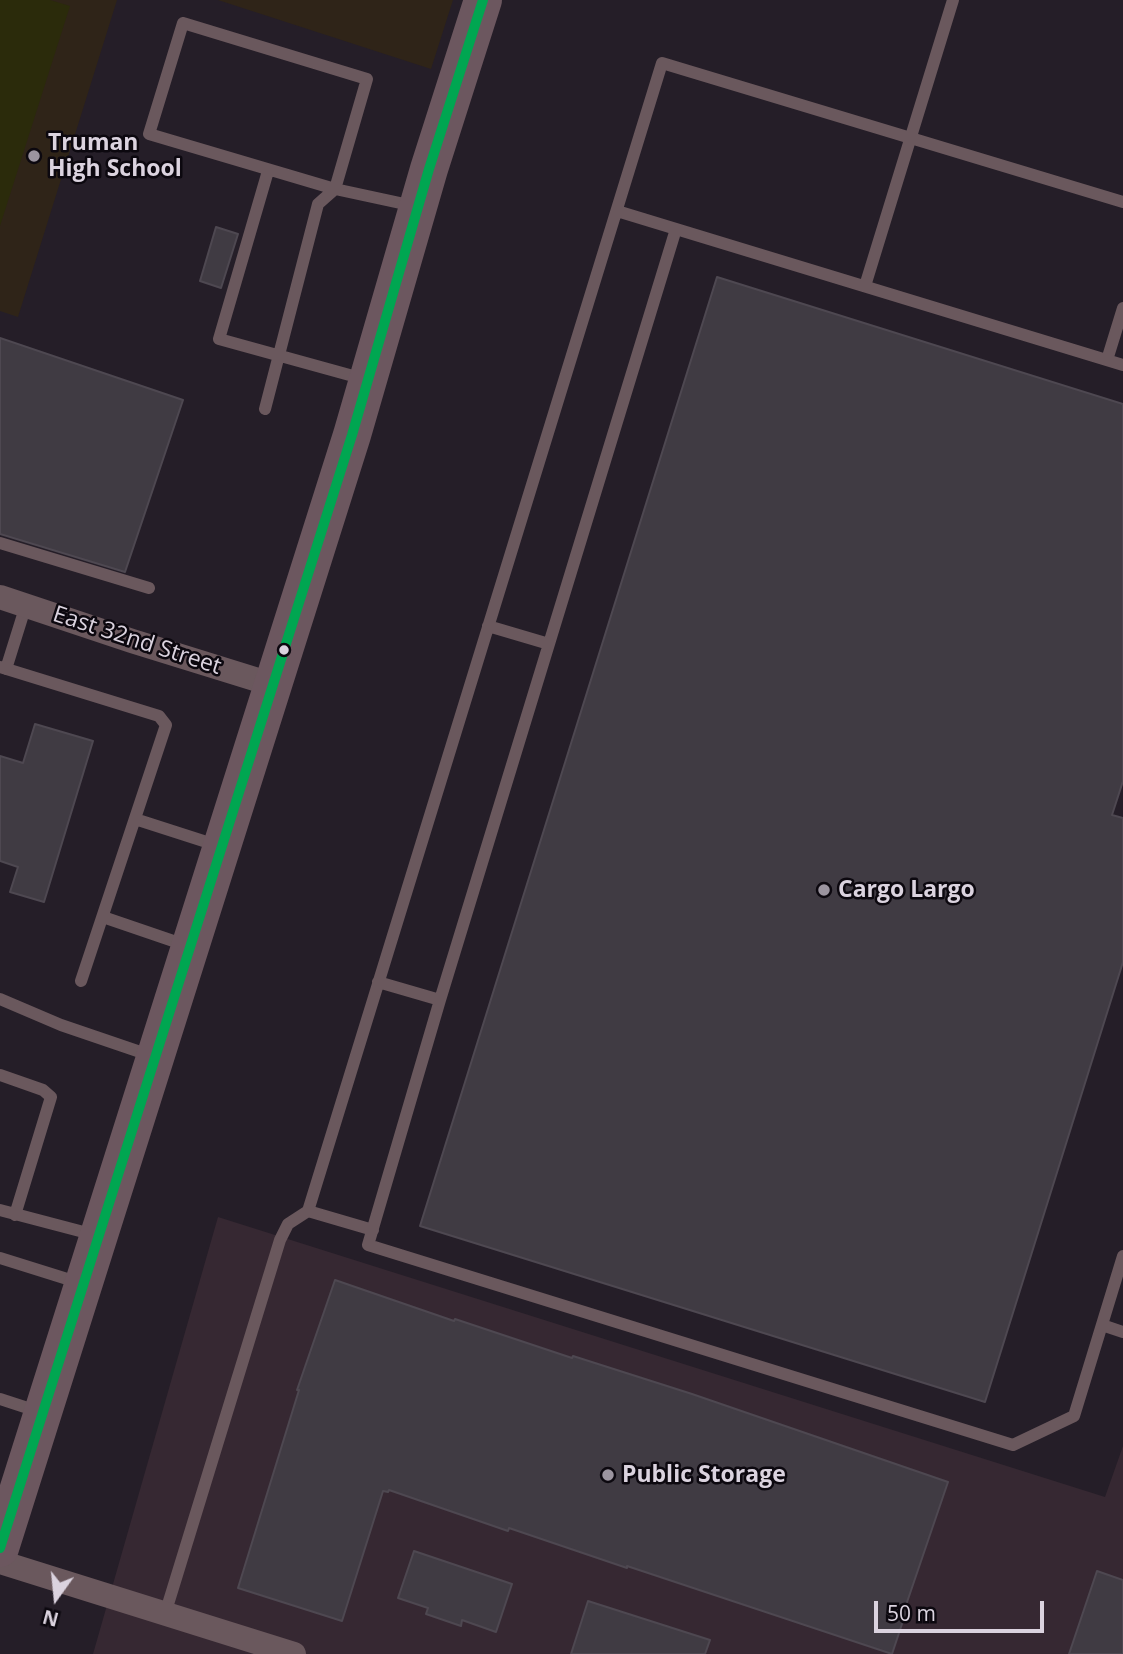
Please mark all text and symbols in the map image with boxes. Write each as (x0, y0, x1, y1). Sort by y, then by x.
place label: Truman High School (48, 129, 182, 183)
marker: Truman High School (26, 148, 42, 164)
street label: East 32nd Street (49, 601, 225, 681)
unlabelled marker (277, 643, 291, 657)
place label: Cargo Largo (838, 876, 975, 904)
marker: Cargo Largo (816, 882, 832, 898)
place label: Public Storage (622, 1461, 786, 1489)
marker: Public Storage (600, 1467, 616, 1483)
north arrow (21, 1563, 91, 1633)
scale bar (878, 1588, 1048, 1632)
text: 50 m (887, 1599, 936, 1627)
text: N (40, 1604, 61, 1633)

